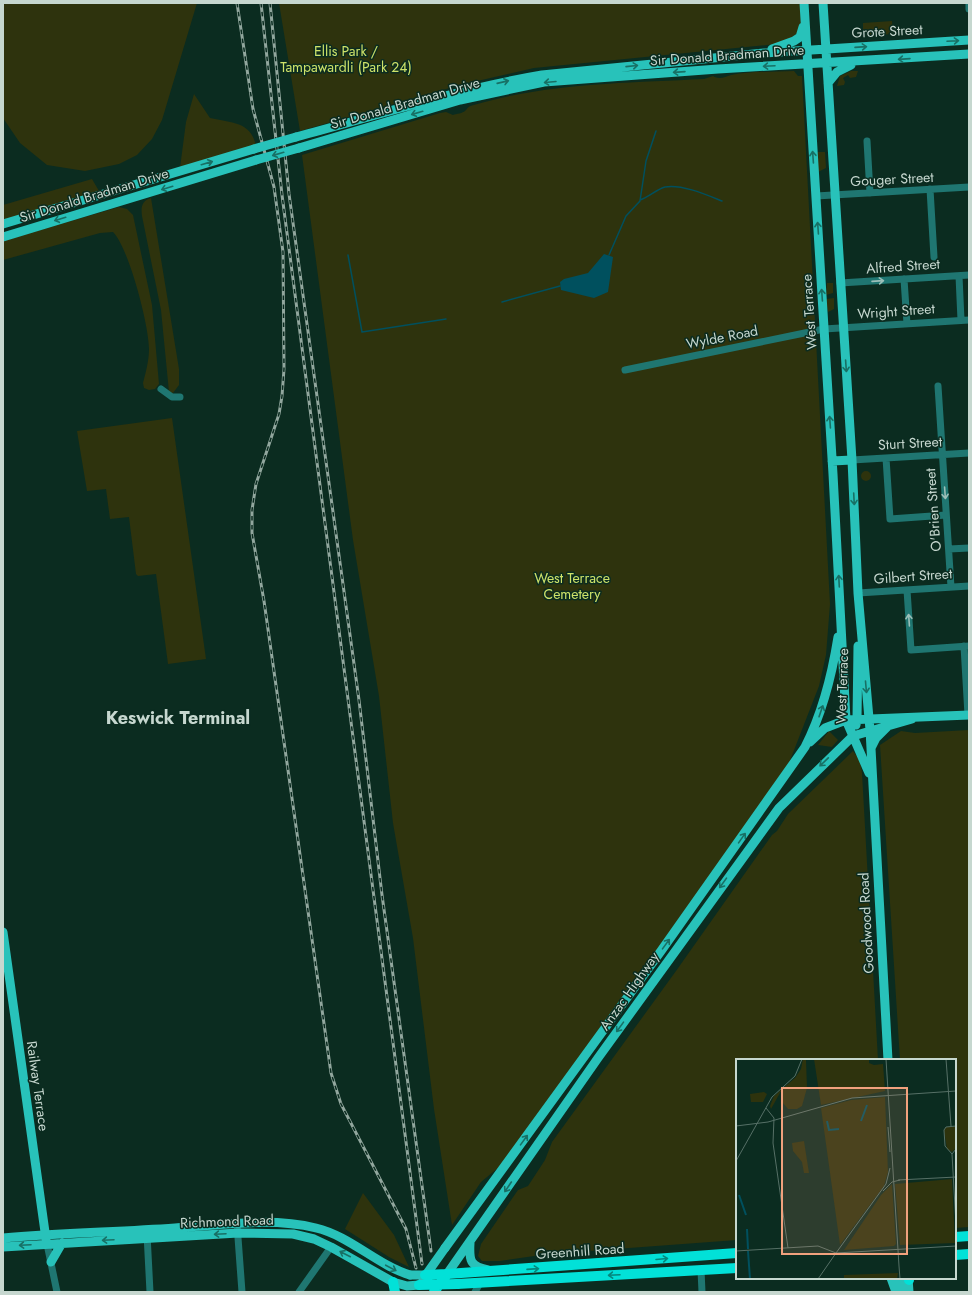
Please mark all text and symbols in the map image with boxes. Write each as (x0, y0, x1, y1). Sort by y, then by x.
street label: Grote Street (851, 19, 924, 43)
one-way arrow (946, 38, 959, 45)
street label: Sir Donald Bradman Drive (649, 40, 805, 70)
park label: Ellis Park / Tampawardli (Park 24) (280, 41, 412, 77)
one-way arrow (854, 43, 867, 50)
one-way arrow (898, 55, 911, 62)
one-way arrow (625, 62, 638, 69)
one-way arrow (763, 63, 776, 70)
one-way arrow (673, 68, 686, 75)
street label: Sir Donald Bradman Drive (328, 72, 482, 134)
one-way arrow (497, 77, 510, 85)
one-way arrow (544, 78, 557, 85)
one-way arrow (411, 110, 424, 117)
one-way arrow (272, 151, 285, 158)
one-way arrow (810, 151, 817, 164)
one-way arrow (200, 159, 213, 166)
street label: Sir Donald Bradman Drive (17, 163, 171, 227)
street label: Gouger Street (850, 167, 935, 191)
one-way arrow (161, 185, 174, 192)
one-way arrow (54, 216, 67, 223)
one-way arrow (814, 222, 822, 235)
street label: Alfred Street (865, 253, 941, 279)
street label: West Terrace (796, 274, 822, 350)
one-way arrow (871, 277, 884, 284)
one-way arrow (819, 289, 826, 302)
street label: Wright Street (857, 298, 936, 324)
street label: Wylde Road (684, 320, 760, 354)
one-way arrow (842, 360, 849, 373)
one-way arrow (826, 416, 834, 429)
street label: Sturt Street (877, 431, 943, 455)
street label: O'Brien Street (920, 467, 946, 552)
one-way arrow (941, 486, 948, 499)
one-way arrow (850, 492, 857, 505)
street label: Gilbert Street (873, 563, 954, 589)
park label: West Terrace Cemetery (534, 568, 610, 604)
one-way arrow (836, 575, 843, 588)
one-way arrow (906, 614, 913, 627)
street label: West Terrace (831, 648, 853, 724)
one-way arrow (863, 680, 870, 693)
district label: Keswick Terminal (106, 705, 250, 731)
one-way arrow (817, 706, 825, 718)
one-way arrow (819, 757, 829, 767)
one-way arrow (738, 833, 746, 844)
street label: Goodwood Road (853, 872, 879, 974)
one-way arrow (719, 877, 727, 888)
one-way arrow (662, 938, 670, 949)
street label: Anzac Highway (594, 947, 664, 1034)
one-way arrow (616, 1021, 624, 1032)
street label: Railway Terrace (22, 1040, 54, 1132)
inset map (736, 1059, 956, 1279)
one-way arrow (520, 1134, 528, 1145)
one-way arrow (504, 1181, 512, 1192)
street label: Richmond Road (180, 1209, 274, 1233)
one-way arrow (213, 1230, 226, 1238)
one-way arrow (102, 1237, 115, 1244)
street label: Greenhill Road (535, 1238, 625, 1264)
one-way arrow (19, 1242, 32, 1249)
one-way arrow (340, 1250, 352, 1257)
one-way arrow (655, 1255, 668, 1262)
one-way arrow (385, 1265, 397, 1272)
one-way arrow (526, 1265, 539, 1273)
one-way arrow (608, 1271, 621, 1279)

